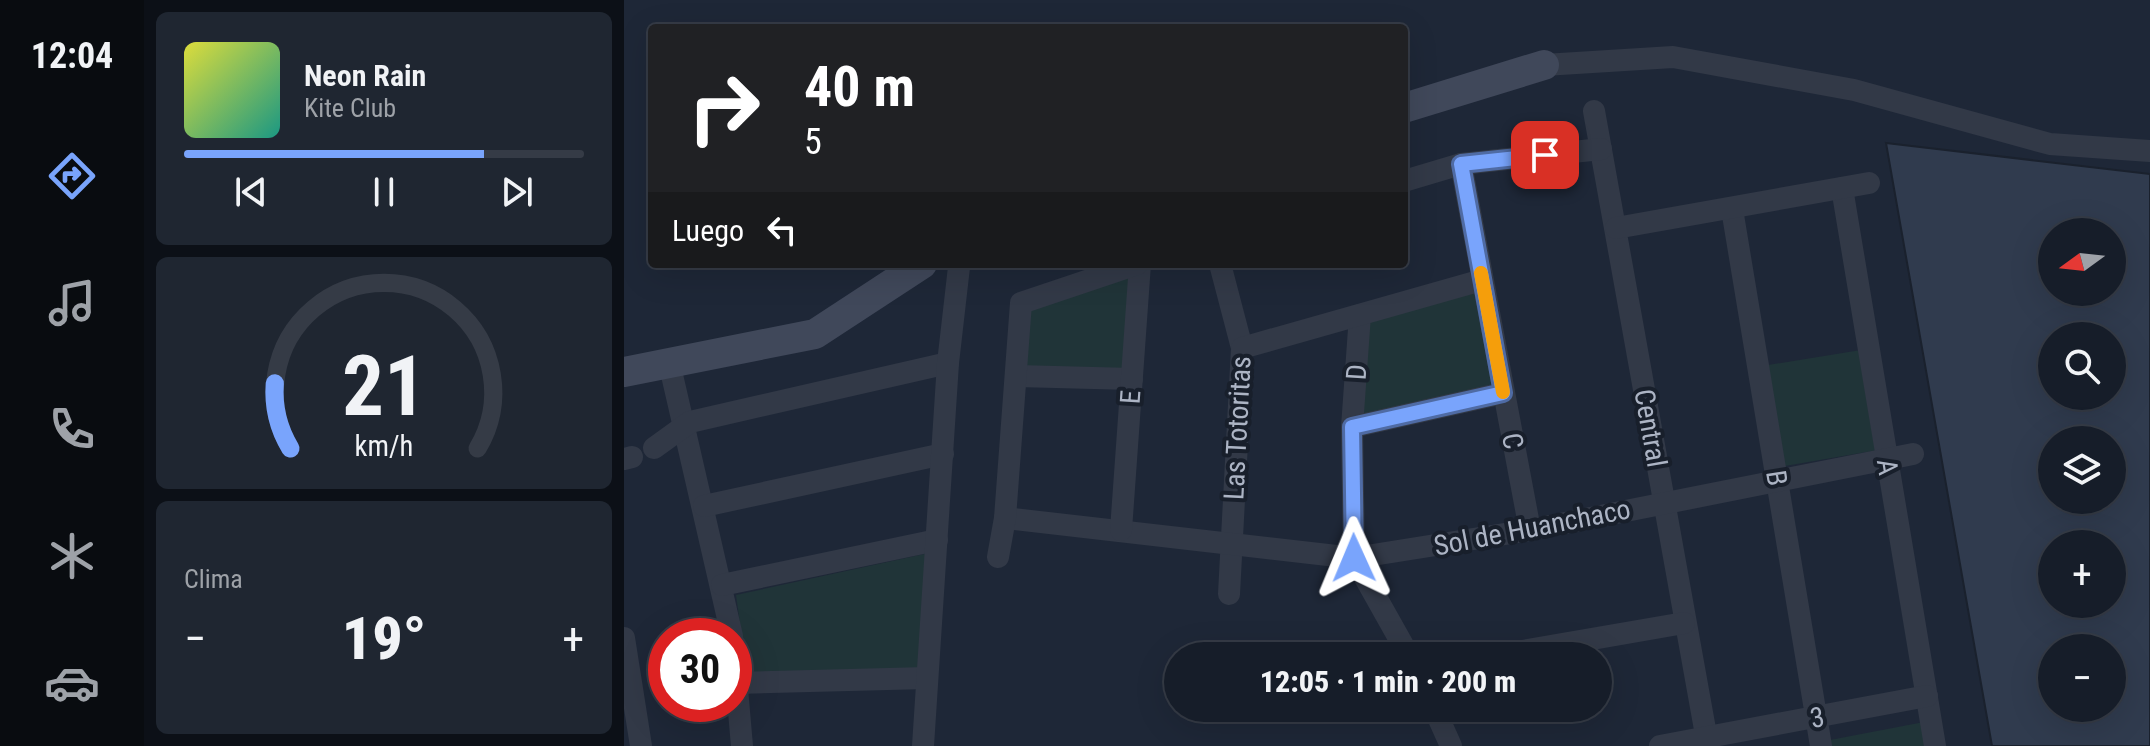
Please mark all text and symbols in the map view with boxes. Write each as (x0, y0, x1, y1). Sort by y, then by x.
text: 12:04 (31, 35, 113, 77)
text: 40 m (804, 54, 915, 120)
icon: right (672, 56, 776, 160)
text: Neon Rain (304, 58, 426, 93)
text: Kite Club (304, 93, 396, 123)
text: 5 (804, 121, 822, 163)
pin (1511, 121, 1579, 189)
icon: arrive (1523, 133, 1567, 177)
icon: directions (44, 148, 100, 204)
icon: previous (229, 170, 273, 214)
icon: pause (362, 170, 406, 214)
icon: next (495, 170, 539, 214)
icon: left (760, 208, 804, 252)
text: Luego (672, 213, 744, 248)
north arrow (2038, 218, 2126, 306)
map controls (2038, 218, 2126, 722)
icon: music (44, 275, 100, 331)
button: search (2038, 322, 2126, 410)
text: 21 (342, 338, 426, 435)
street label: Las Totoritas (1217, 355, 1258, 501)
street label: D (1339, 363, 1374, 381)
street label: Central (1627, 386, 1674, 470)
street label: E (1114, 389, 1147, 405)
icon: phone (44, 401, 100, 457)
button: layers (2038, 426, 2126, 514)
text: km/h (355, 429, 413, 463)
street label: C (1495, 430, 1530, 452)
street label: A (1870, 457, 1905, 478)
street label: B (1759, 468, 1794, 488)
street label: Sol de Huanchaco (1431, 492, 1633, 563)
position arrow (1312, 516, 1396, 600)
icon: climate (44, 528, 100, 584)
button: + (2038, 530, 2126, 618)
text: Clima (184, 564, 243, 594)
text: 19° (342, 603, 426, 674)
text: − (184, 613, 206, 665)
text: + (562, 613, 584, 665)
speed limit sign: 30 (648, 618, 752, 722)
button: − (2038, 634, 2126, 722)
icon: car (44, 655, 100, 711)
text: 12:05 · 1 min · 200 m (1260, 664, 1516, 699)
street label: 3 (1807, 700, 1827, 735)

